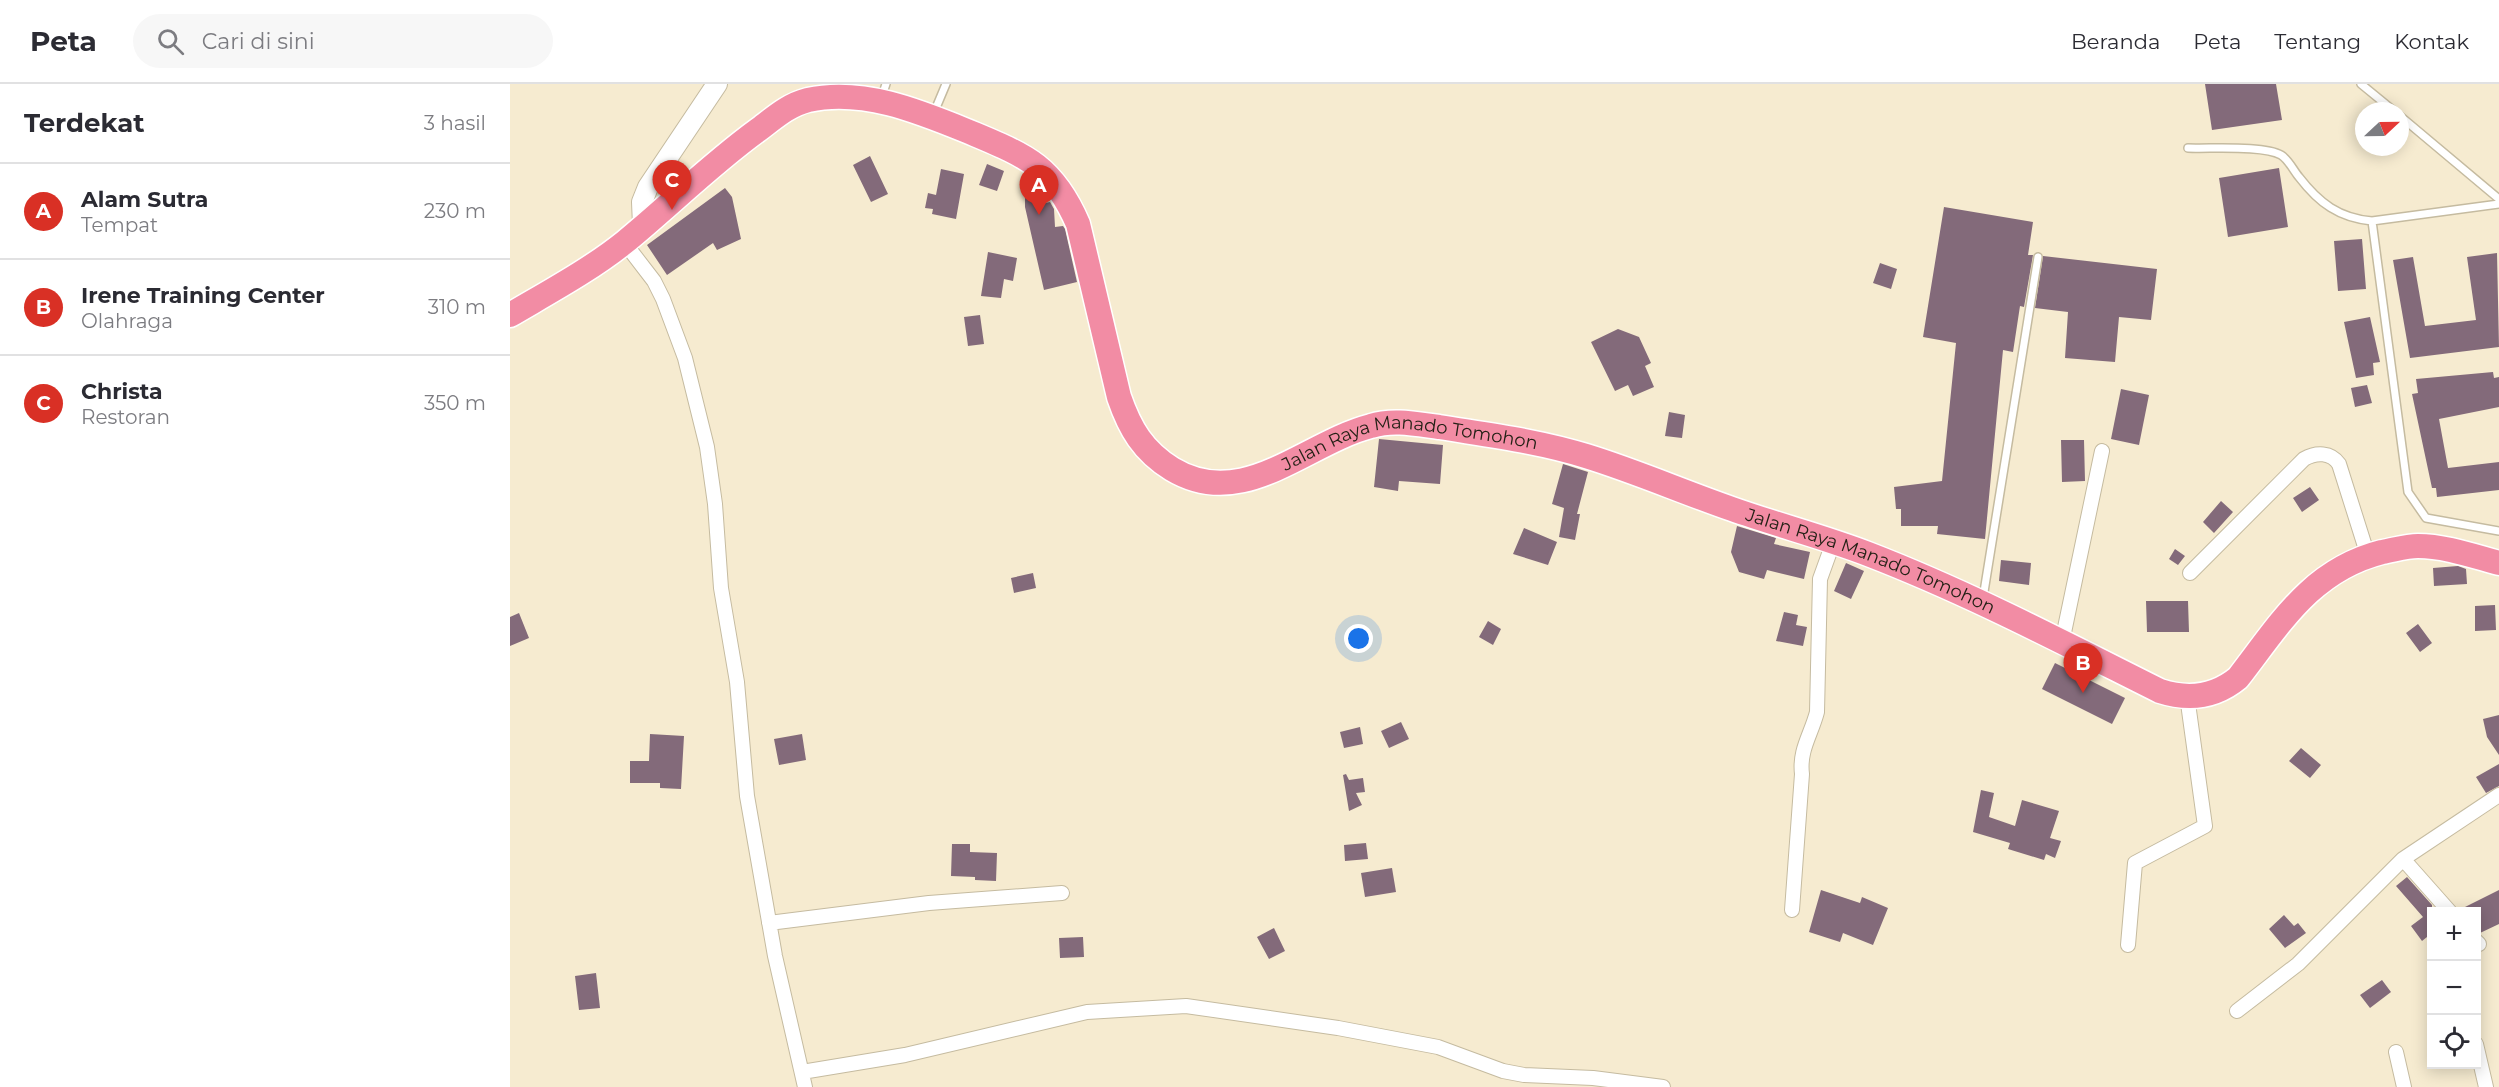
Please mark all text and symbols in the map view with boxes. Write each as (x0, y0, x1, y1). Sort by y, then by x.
search box (133, 14, 553, 68)
text: Peta (30, 24, 97, 58)
icon: search (154, 25, 187, 58)
text: Cari di sini (202, 28, 315, 55)
text: Beranda (2071, 29, 2160, 54)
text: Peta (2193, 29, 2241, 54)
text: Tentang (2274, 29, 2361, 54)
text: Kontak (2394, 29, 2469, 54)
north arrow (2355, 102, 2409, 156)
text: Terdekat (24, 107, 145, 139)
text: 3 hasil (424, 111, 486, 135)
pin: C (652, 160, 692, 210)
pin: A (1020, 166, 1058, 215)
text: Alam Sutra (81, 186, 208, 213)
text: A (36, 199, 51, 223)
text: 230 m (424, 199, 486, 223)
text: Tempat (81, 213, 158, 237)
text: Irene Training Center (81, 282, 325, 309)
text: B (36, 295, 51, 319)
text: 310 m (428, 295, 486, 319)
text: Olahraga (81, 309, 173, 333)
text: Christa (81, 378, 163, 405)
text: C (36, 391, 51, 415)
text: 350 m (424, 391, 486, 415)
text: Restoran (81, 405, 170, 429)
street label: Jalan Raya Manado Tomohon (1277, 411, 1540, 476)
street label: Jalan Raya Manado Tomohon (1742, 503, 1999, 619)
your location (1344, 624, 1373, 653)
pin: B (2064, 644, 2102, 693)
map controls (2427, 907, 2481, 1069)
button: + (2427, 907, 2481, 961)
button: − (2427, 961, 2481, 1015)
button: locate (2427, 1015, 2481, 1069)

